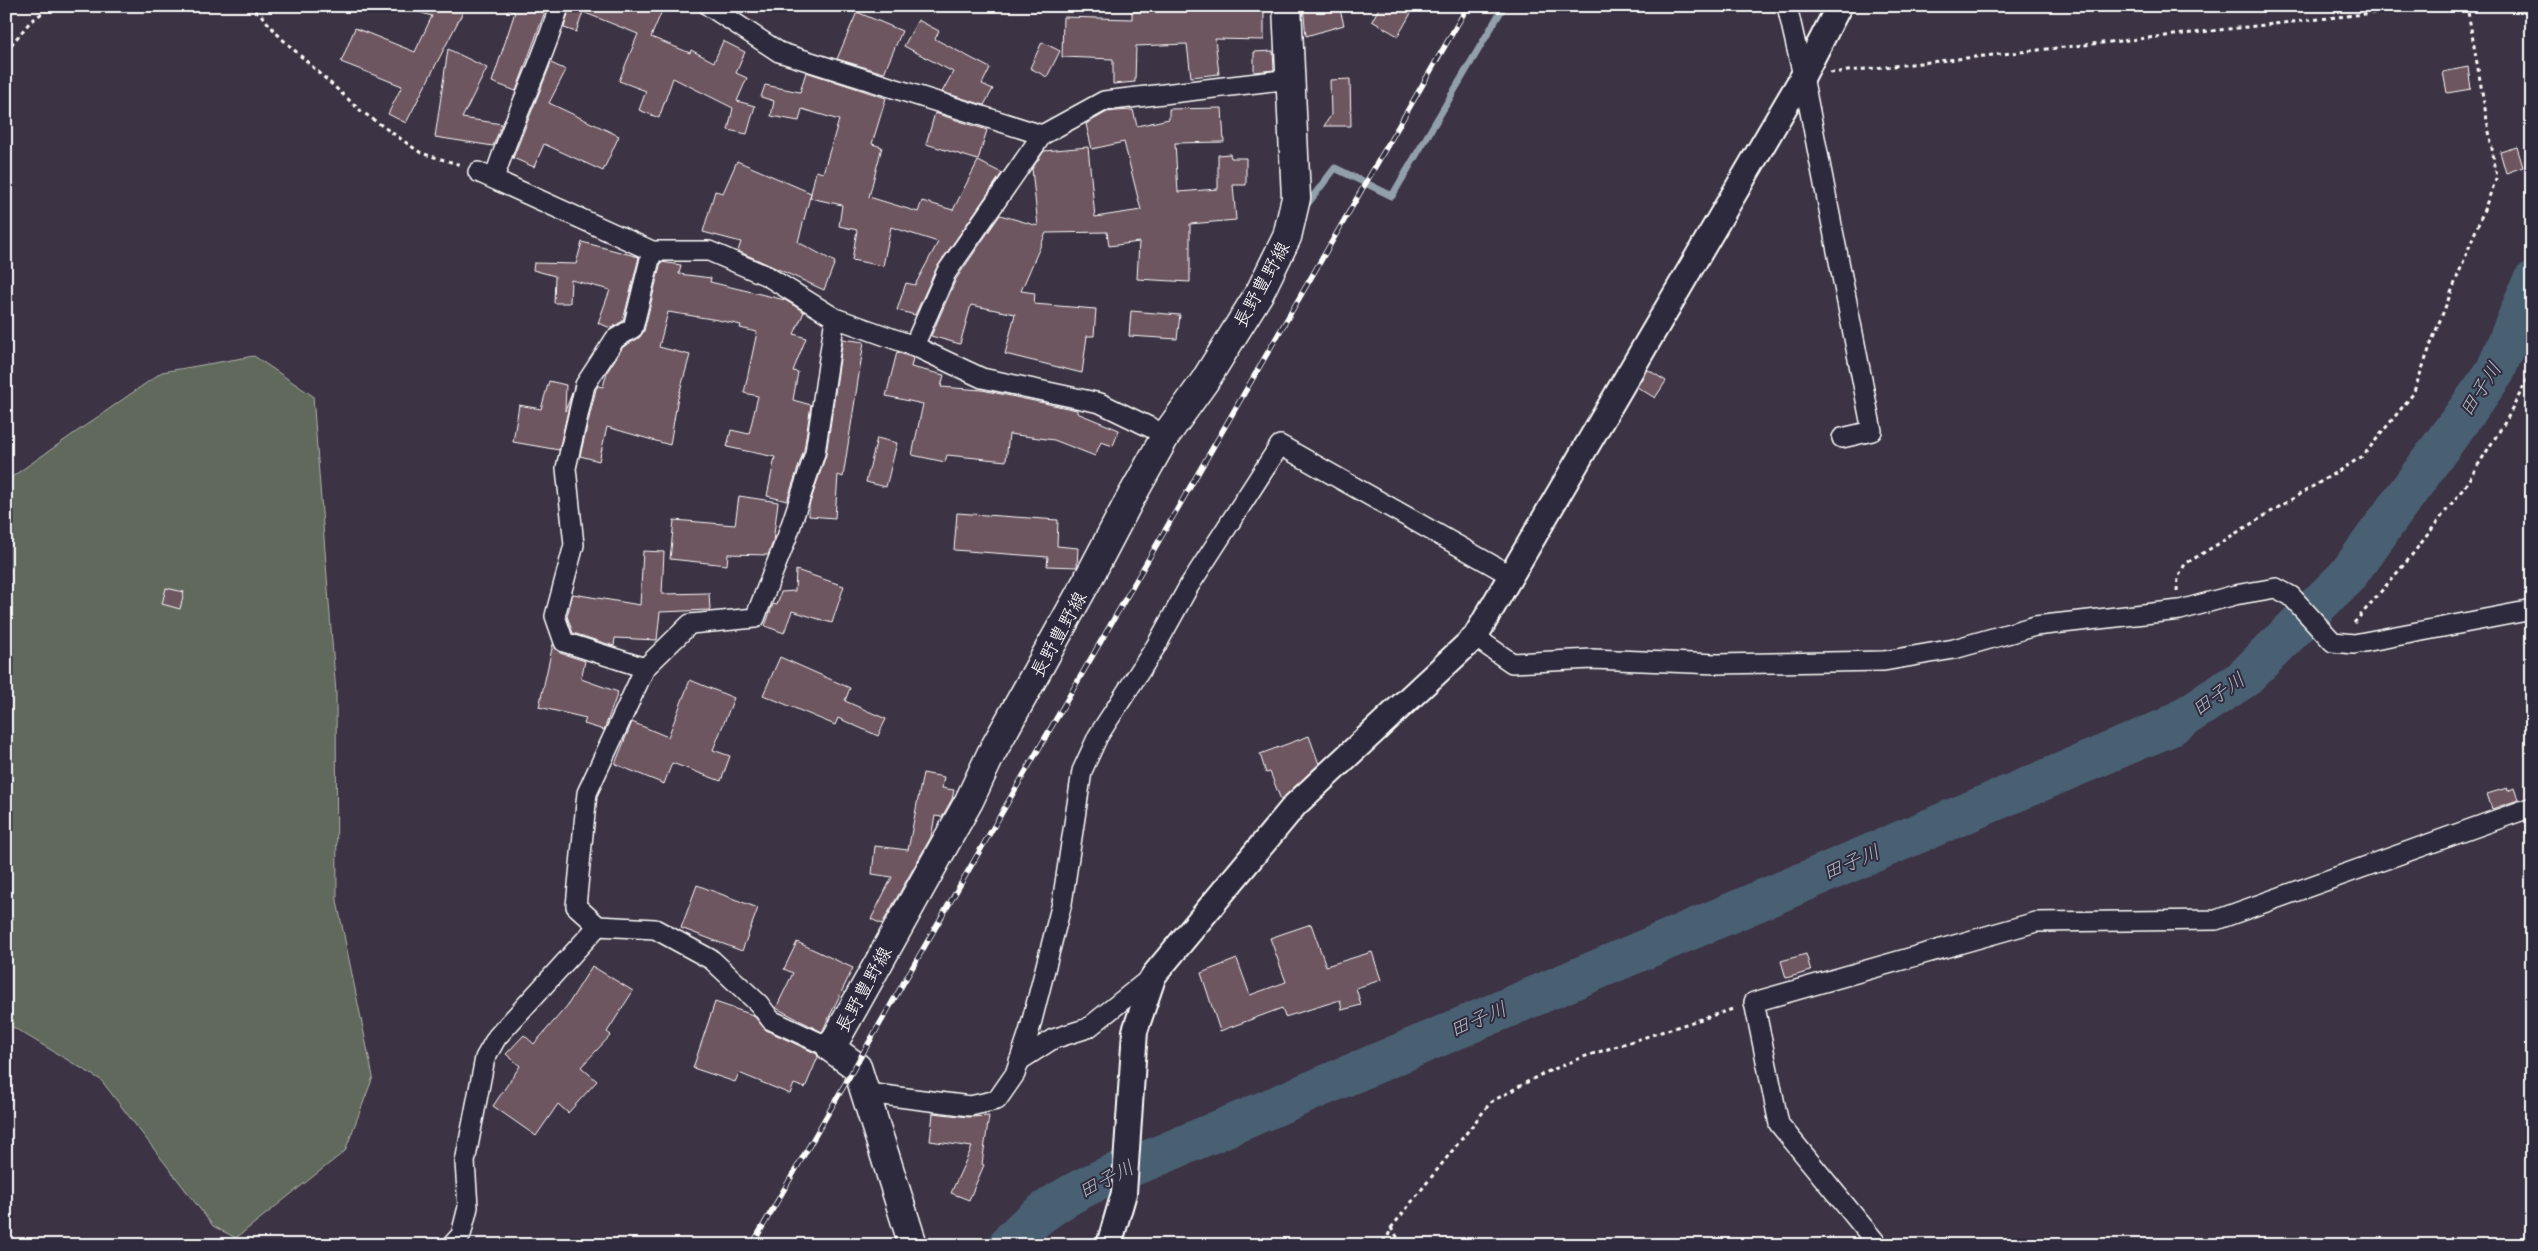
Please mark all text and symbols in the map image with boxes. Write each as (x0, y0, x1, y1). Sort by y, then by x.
street label: 長野豊野線 (1230, 238, 1297, 333)
water label: 田子川 (2456, 359, 2509, 422)
street label: 長野豊野線 (1027, 588, 1094, 683)
water label: 田子川 (2188, 669, 2251, 723)
water label: 田子川 (1820, 842, 1884, 888)
street label: 長野豊野線 (832, 943, 899, 1038)
water label: 田子川 (1447, 999, 1511, 1045)
water label: 田子川 (1075, 1157, 1140, 1206)

